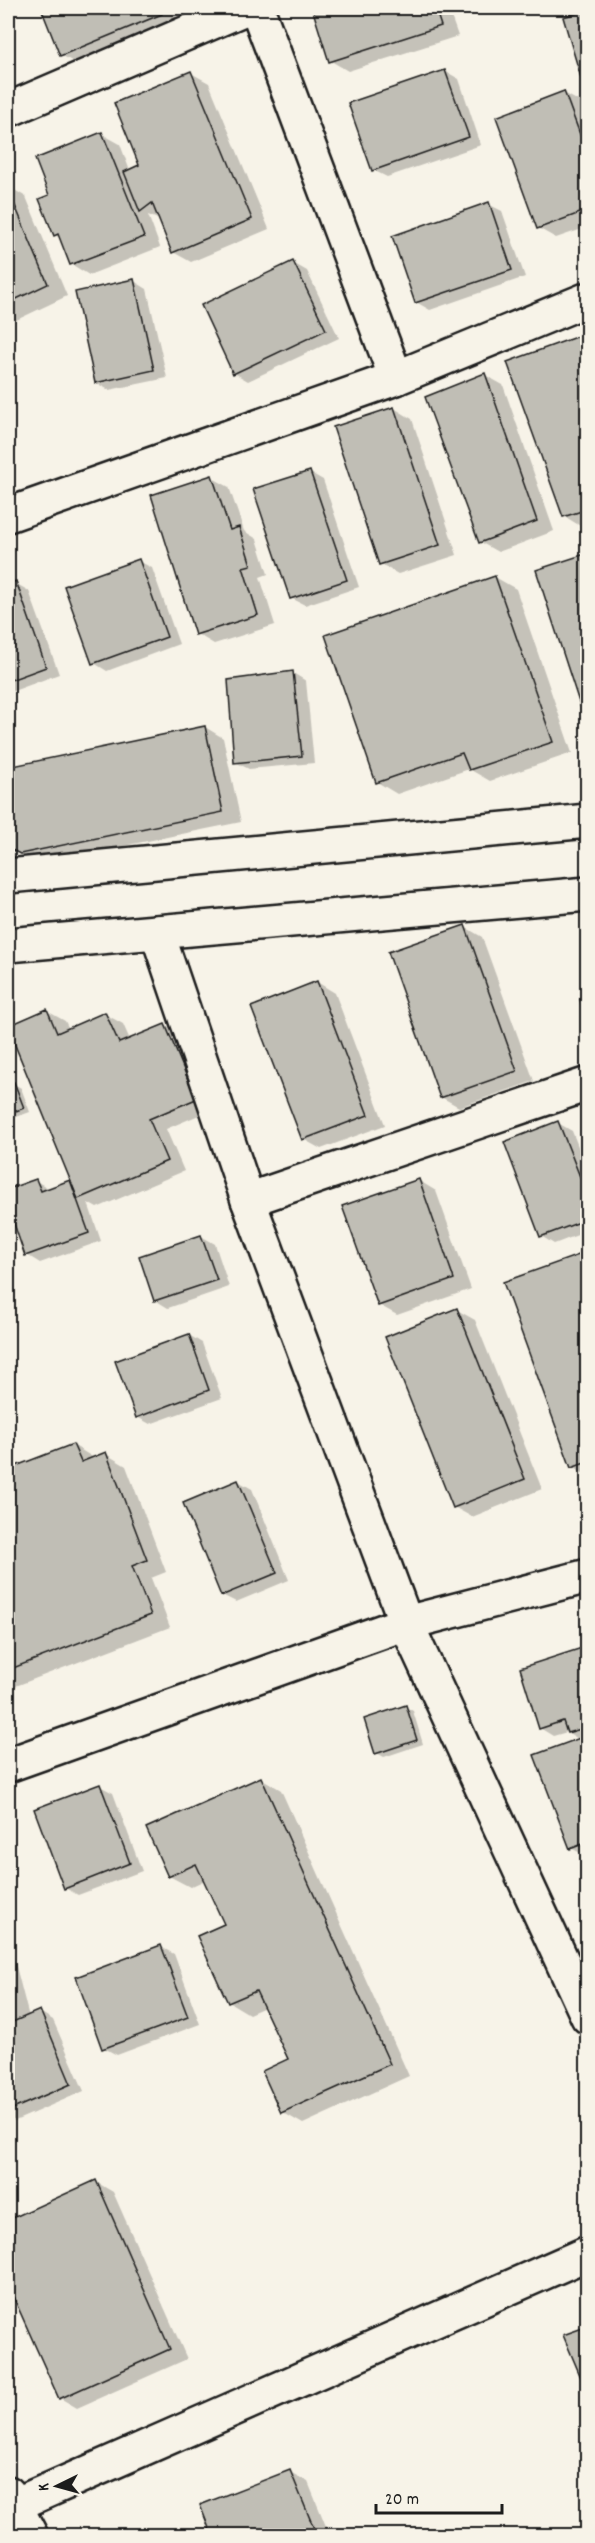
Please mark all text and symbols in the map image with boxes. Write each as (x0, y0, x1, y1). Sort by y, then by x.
north arrow (27, 2456, 87, 2516)
scale bar (376, 2477, 502, 2515)
text: K (33, 2482, 56, 2492)
text: 20 m (385, 2488, 419, 2513)

